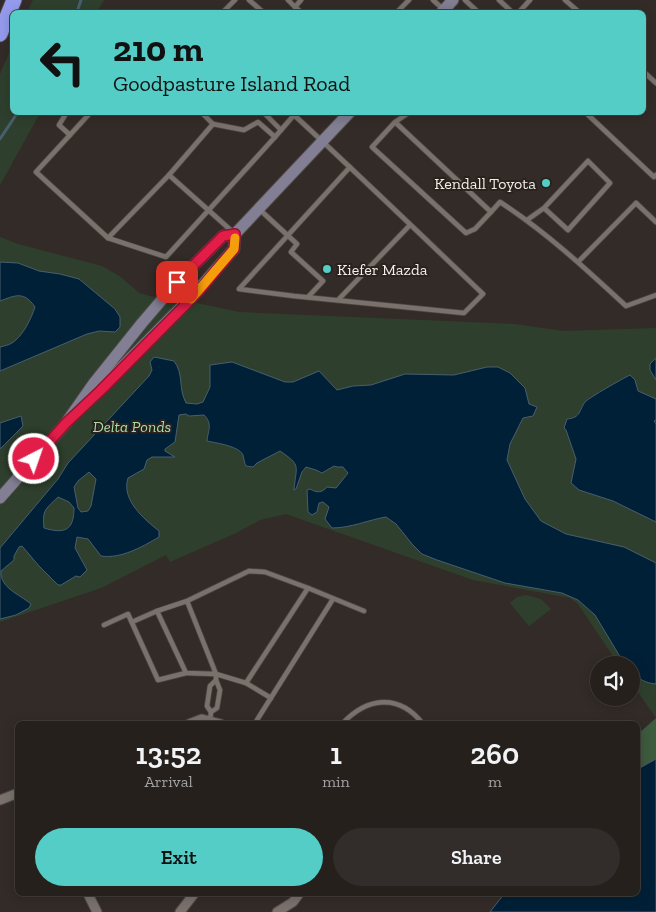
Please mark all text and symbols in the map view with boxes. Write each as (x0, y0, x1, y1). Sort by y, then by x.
text: 210 m (113, 28, 203, 70)
icon: left (30, 30, 95, 95)
text: Goodpasture Island Road (113, 70, 350, 97)
place label: Kendall Toyota (434, 174, 536, 193)
marker: Kendall Toyota (540, 177, 552, 189)
place label: Kiefer Mazda (337, 260, 428, 279)
pin (156, 261, 198, 303)
marker: Kiefer Mazda (321, 263, 333, 275)
icon: arrive (163, 268, 191, 296)
park label: Delta Ponds (93, 417, 171, 436)
position arrow (7, 432, 59, 484)
map controls (590, 656, 640, 706)
button: sound (590, 656, 640, 706)
text: 13:52 (136, 736, 202, 772)
text: 1 (330, 736, 342, 772)
text: 260 (470, 736, 519, 772)
text: Arrival (144, 772, 193, 791)
text: min (322, 772, 350, 791)
text: m (488, 772, 502, 791)
button: Exit (35, 828, 323, 886)
button: Share (333, 828, 620, 886)

